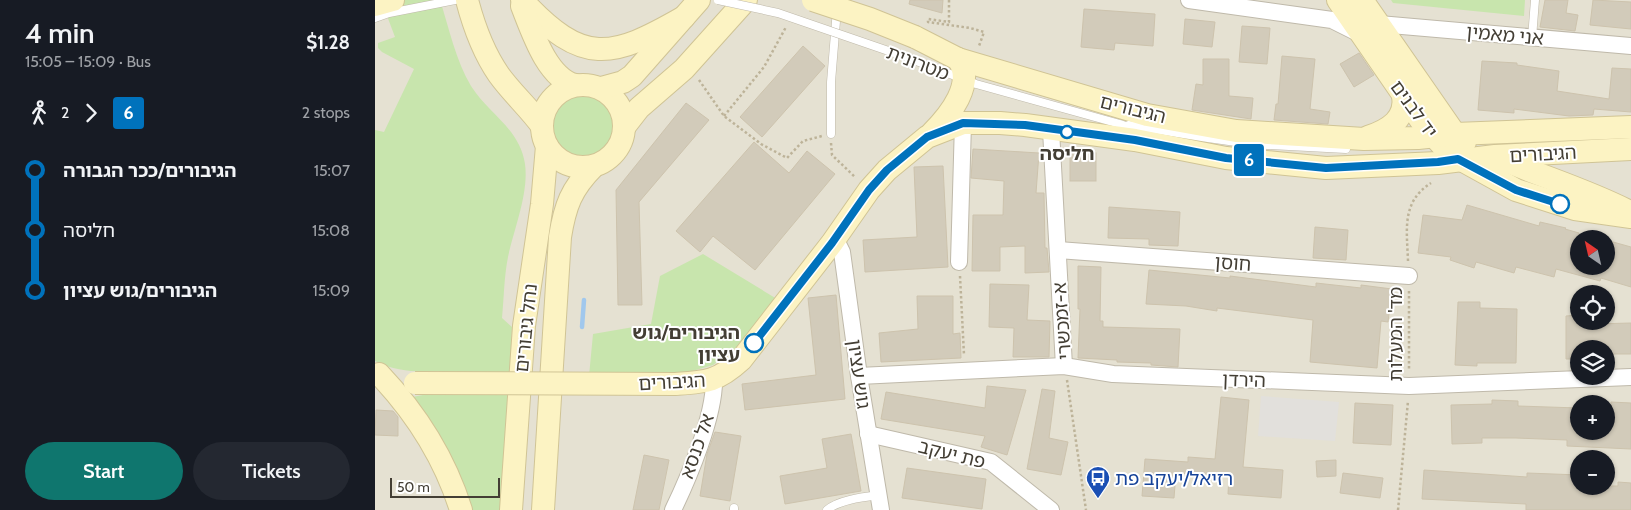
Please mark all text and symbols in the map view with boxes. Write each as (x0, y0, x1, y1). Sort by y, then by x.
text: 4 min (25, 16, 95, 50)
street label: אני מאמין (1465, 20, 1545, 50)
text: $1.28 (306, 31, 350, 54)
street label: מטרונית (883, 41, 953, 85)
text: 15:05 – 15:09 · Bus (25, 52, 151, 71)
street label: יד לבנים (1386, 76, 1442, 142)
street label: הגיבורים (1098, 90, 1168, 128)
icon: walk (25, 99, 53, 127)
icon: forward (77, 99, 105, 127)
text: 6 (123, 102, 134, 124)
text: 2 (61, 103, 69, 122)
text: 2 stops (302, 103, 350, 122)
marker: חליסה (1060, 125, 1074, 139)
street label: הגיבורים (1509, 141, 1577, 167)
place label: חליסה (1039, 142, 1095, 165)
line badge: 6 (1233, 144, 1265, 176)
text: 6 (1244, 149, 1254, 171)
text: הגיבורים/ככר הגבורה (63, 159, 237, 182)
text: 15:07 (314, 161, 350, 180)
unlabelled marker (1550, 194, 1570, 214)
text: חליסה (63, 219, 115, 242)
text: 15:08 (312, 221, 350, 240)
north arrow (1570, 230, 1615, 275)
map controls (1570, 230, 1615, 495)
street label: חוסן (1214, 250, 1252, 276)
text: הגיבורים/גוש עציון (63, 279, 217, 302)
text: 15:09 (313, 281, 350, 300)
street label: נחל גיבורים (510, 282, 542, 374)
street label: א-זמכשרי (1048, 282, 1076, 360)
button: locate (1570, 285, 1615, 330)
street label: מד' המעלות (1384, 287, 1407, 381)
place label: הגיבורים/גוש עציון (632, 321, 740, 366)
marker: הגיבורים/גוש עציון (744, 333, 764, 353)
street label: גוש עציון (843, 338, 875, 410)
button: layers (1570, 340, 1615, 385)
street label: הירדן (1222, 368, 1266, 392)
street label: הגיבורים (638, 369, 706, 395)
button: + (1570, 395, 1615, 440)
street label: אל כנסא (675, 410, 719, 482)
street label: פת יעקב (916, 435, 988, 473)
button: Start (25, 442, 183, 500)
button: Tickets (193, 442, 350, 500)
button: − (1570, 450, 1615, 495)
bus stop icon: רזיאל/יעקב פת (1085, 465, 1111, 499)
place label: רזיאל/יעקב פת (1115, 467, 1233, 490)
scale bar (390, 475, 500, 498)
text: 50 m (397, 478, 430, 496)

